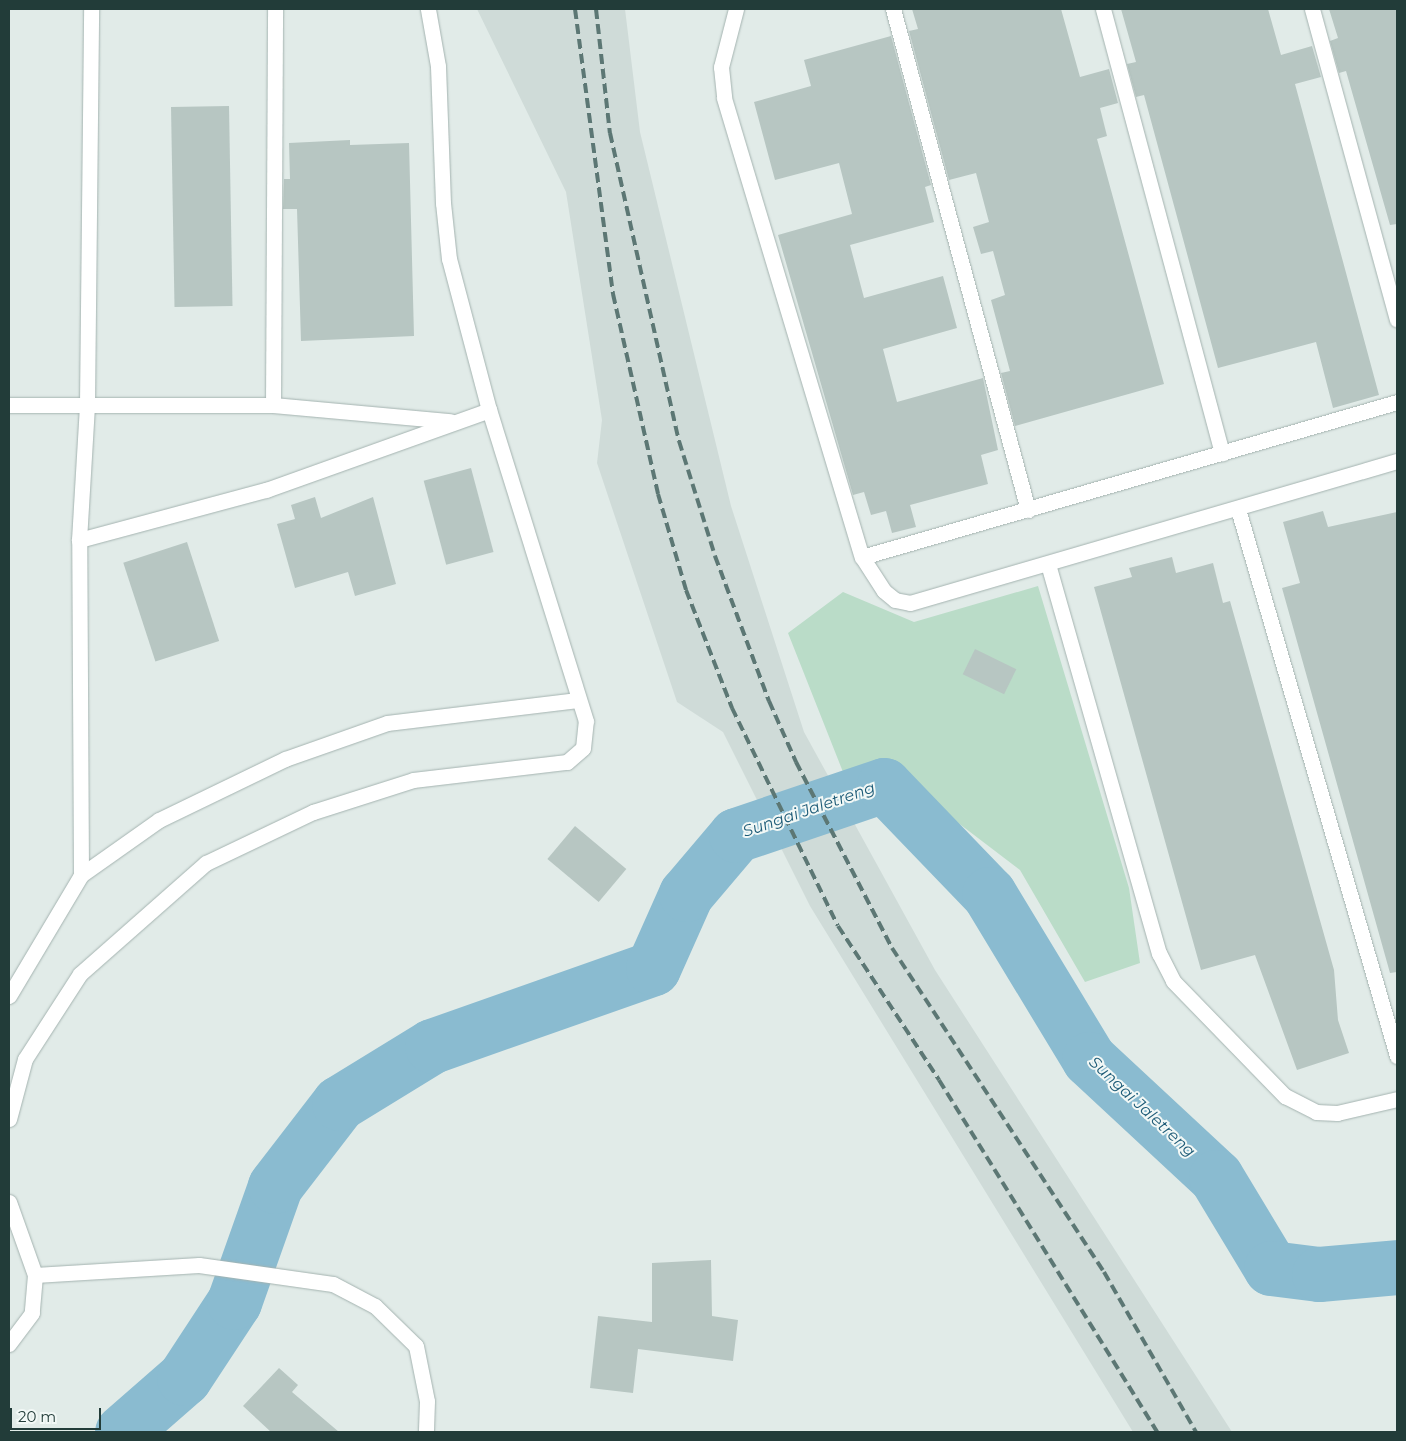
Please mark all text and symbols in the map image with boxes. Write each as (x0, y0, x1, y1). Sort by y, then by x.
water label: Sungai Jaletreng (740, 778, 878, 842)
water label: Sungai Jaletreng (1085, 1053, 1199, 1161)
scale bar (12, 1398, 104, 1430)
text: 20 m (18, 1407, 56, 1426)

